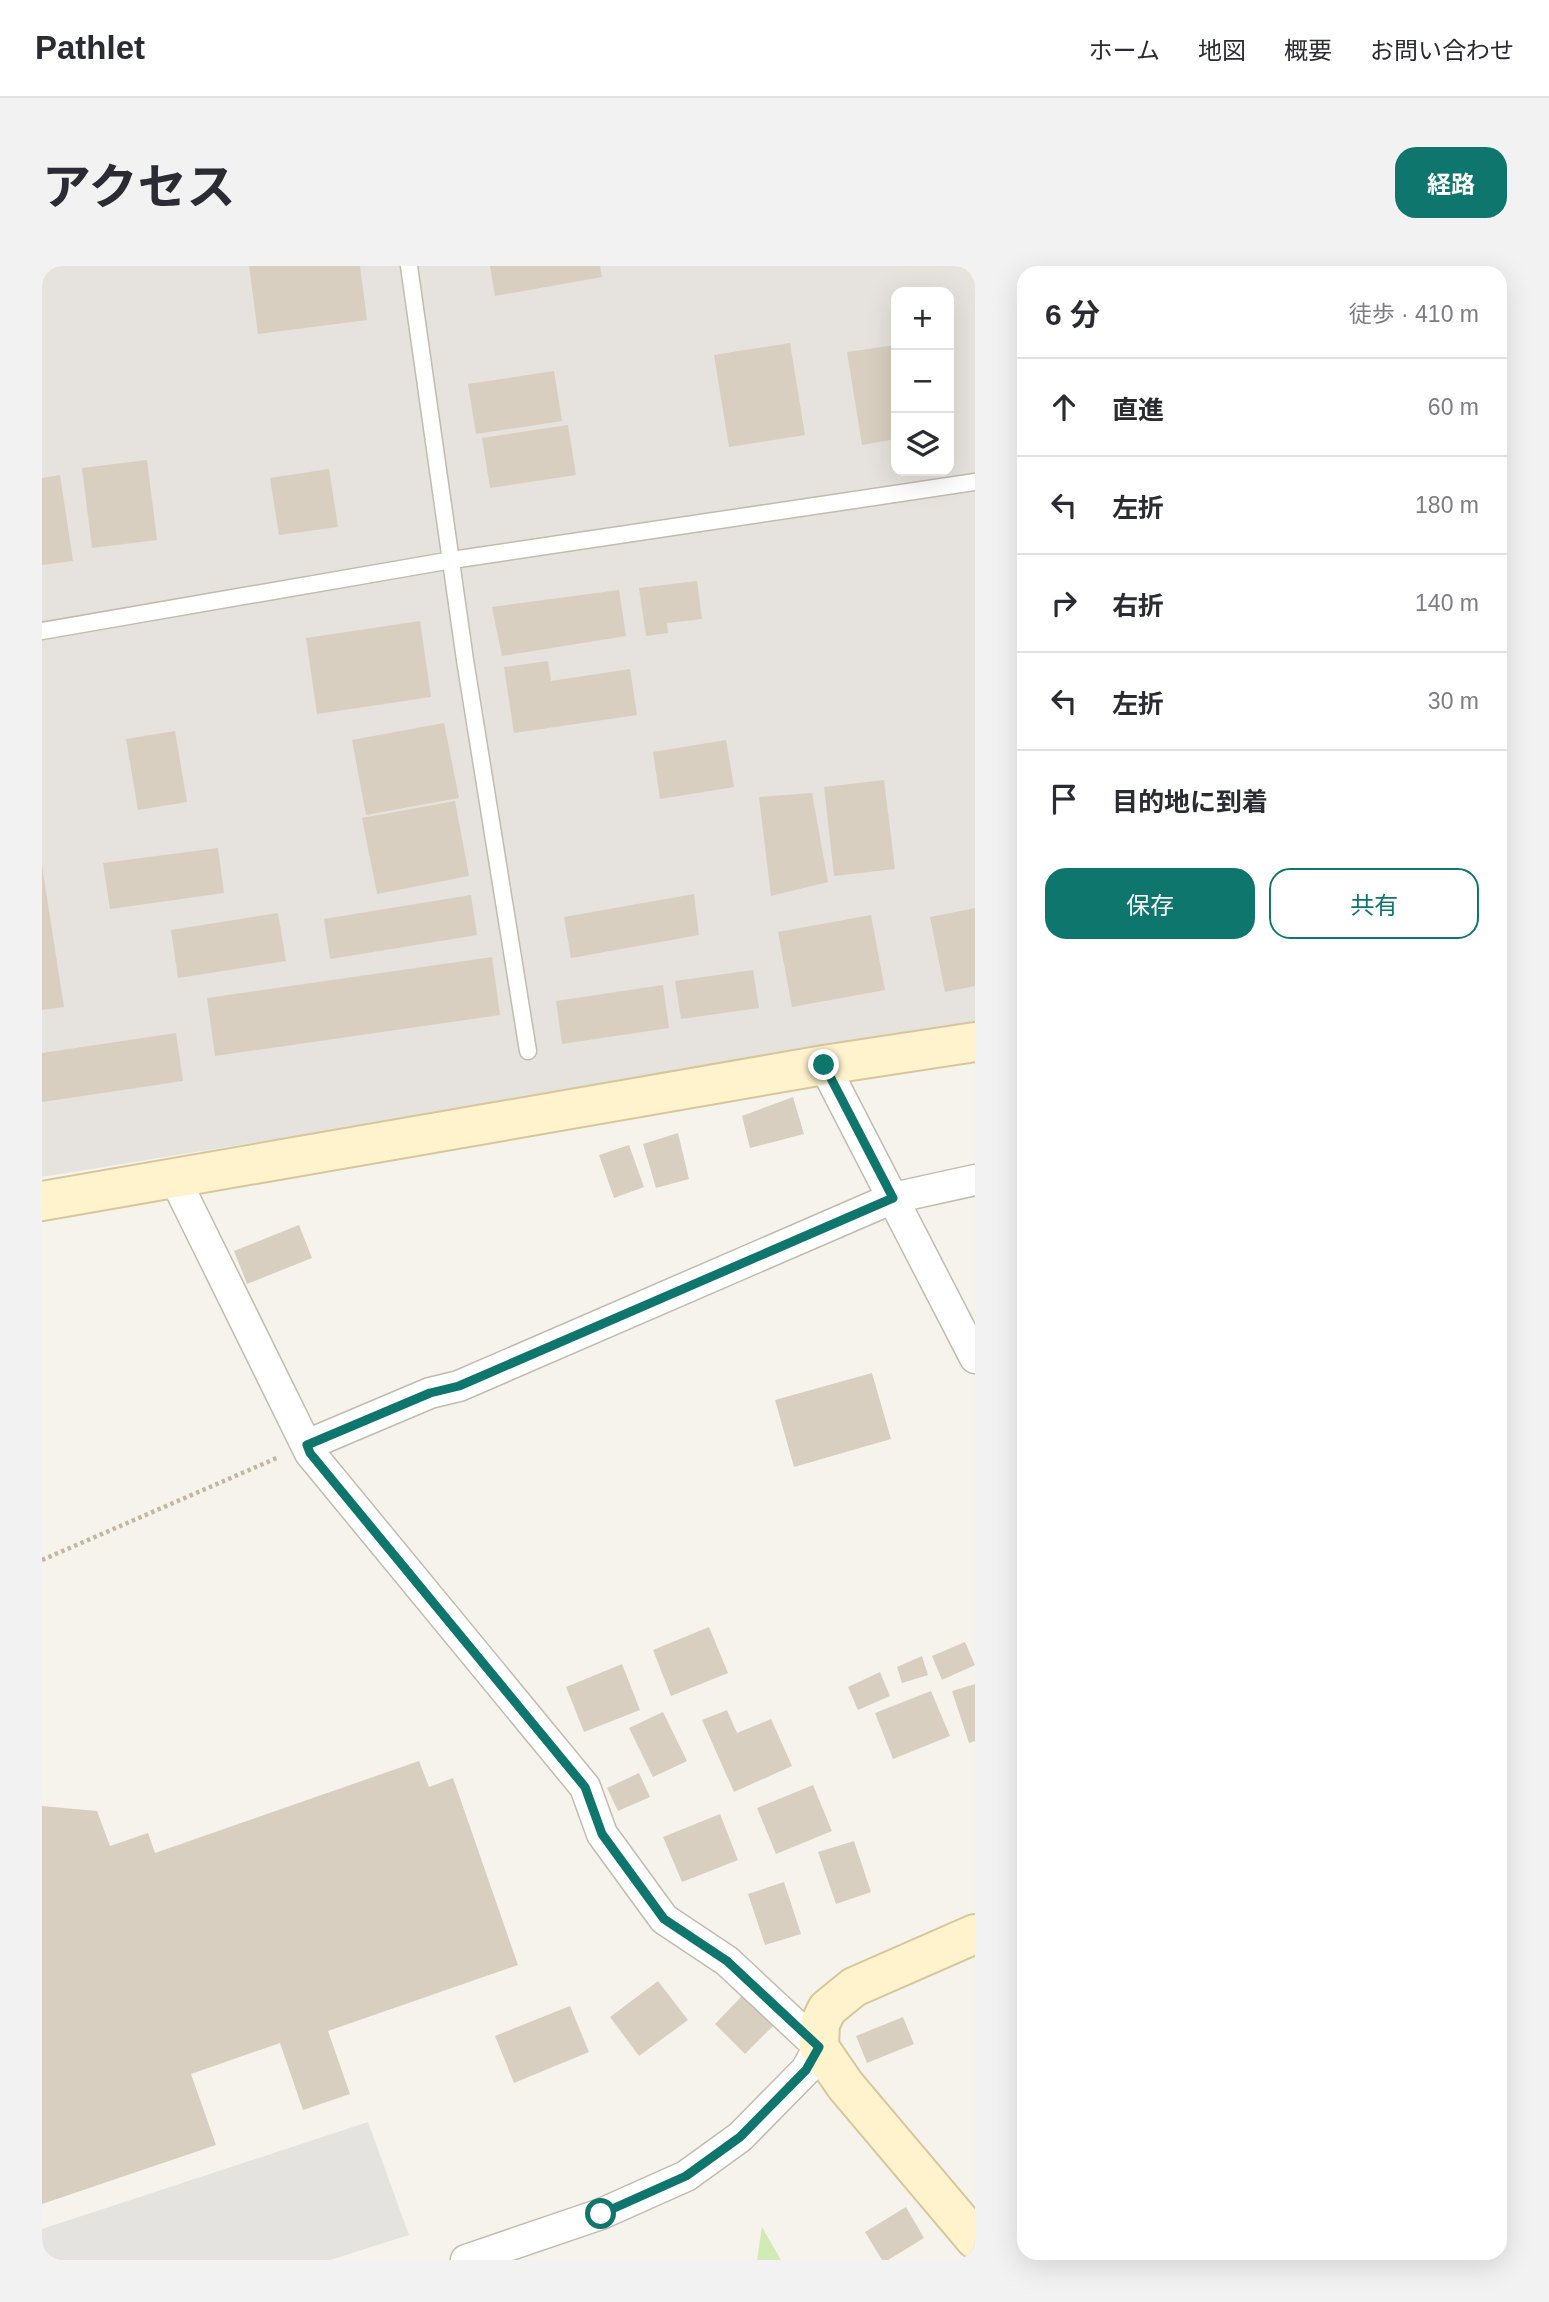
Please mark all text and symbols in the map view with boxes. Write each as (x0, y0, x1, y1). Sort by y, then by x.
text: Pathlet (35, 29, 145, 66)
text: ホーム (1089, 37, 1160, 64)
text: 地図 (1198, 37, 1246, 64)
text: 概要 (1284, 37, 1332, 64)
text: お問い合わせ (1370, 37, 1514, 64)
button: 経路 (1395, 147, 1507, 218)
text: アクセス (42, 160, 236, 214)
map controls (891, 287, 954, 476)
button: + (891, 287, 954, 350)
text: 6 分 (1045, 298, 1100, 331)
text: 徒歩 · 410 m (1349, 301, 1479, 327)
button: − (891, 350, 954, 413)
icon: ahead (1045, 388, 1083, 426)
text: 60 m (1428, 394, 1479, 420)
text: 直進 (1112, 395, 1164, 425)
button: layers (891, 413, 954, 476)
icon: left (1045, 486, 1083, 524)
text: 180 m (1415, 492, 1479, 518)
text: 左折 (1112, 493, 1164, 523)
icon: right (1045, 584, 1083, 622)
text: 140 m (1415, 590, 1479, 616)
text: 右折 (1112, 591, 1164, 621)
icon: left (1045, 682, 1083, 720)
text: 30 m (1428, 688, 1479, 714)
text: 左折 (1112, 689, 1164, 719)
icon: arrive (1045, 780, 1083, 818)
text: 目的地に到着 (1112, 787, 1268, 817)
button: 保存 (1045, 868, 1255, 939)
button: 共有 (1269, 868, 1479, 939)
route end (808, 1049, 839, 1080)
route start (585, 2198, 616, 2229)

